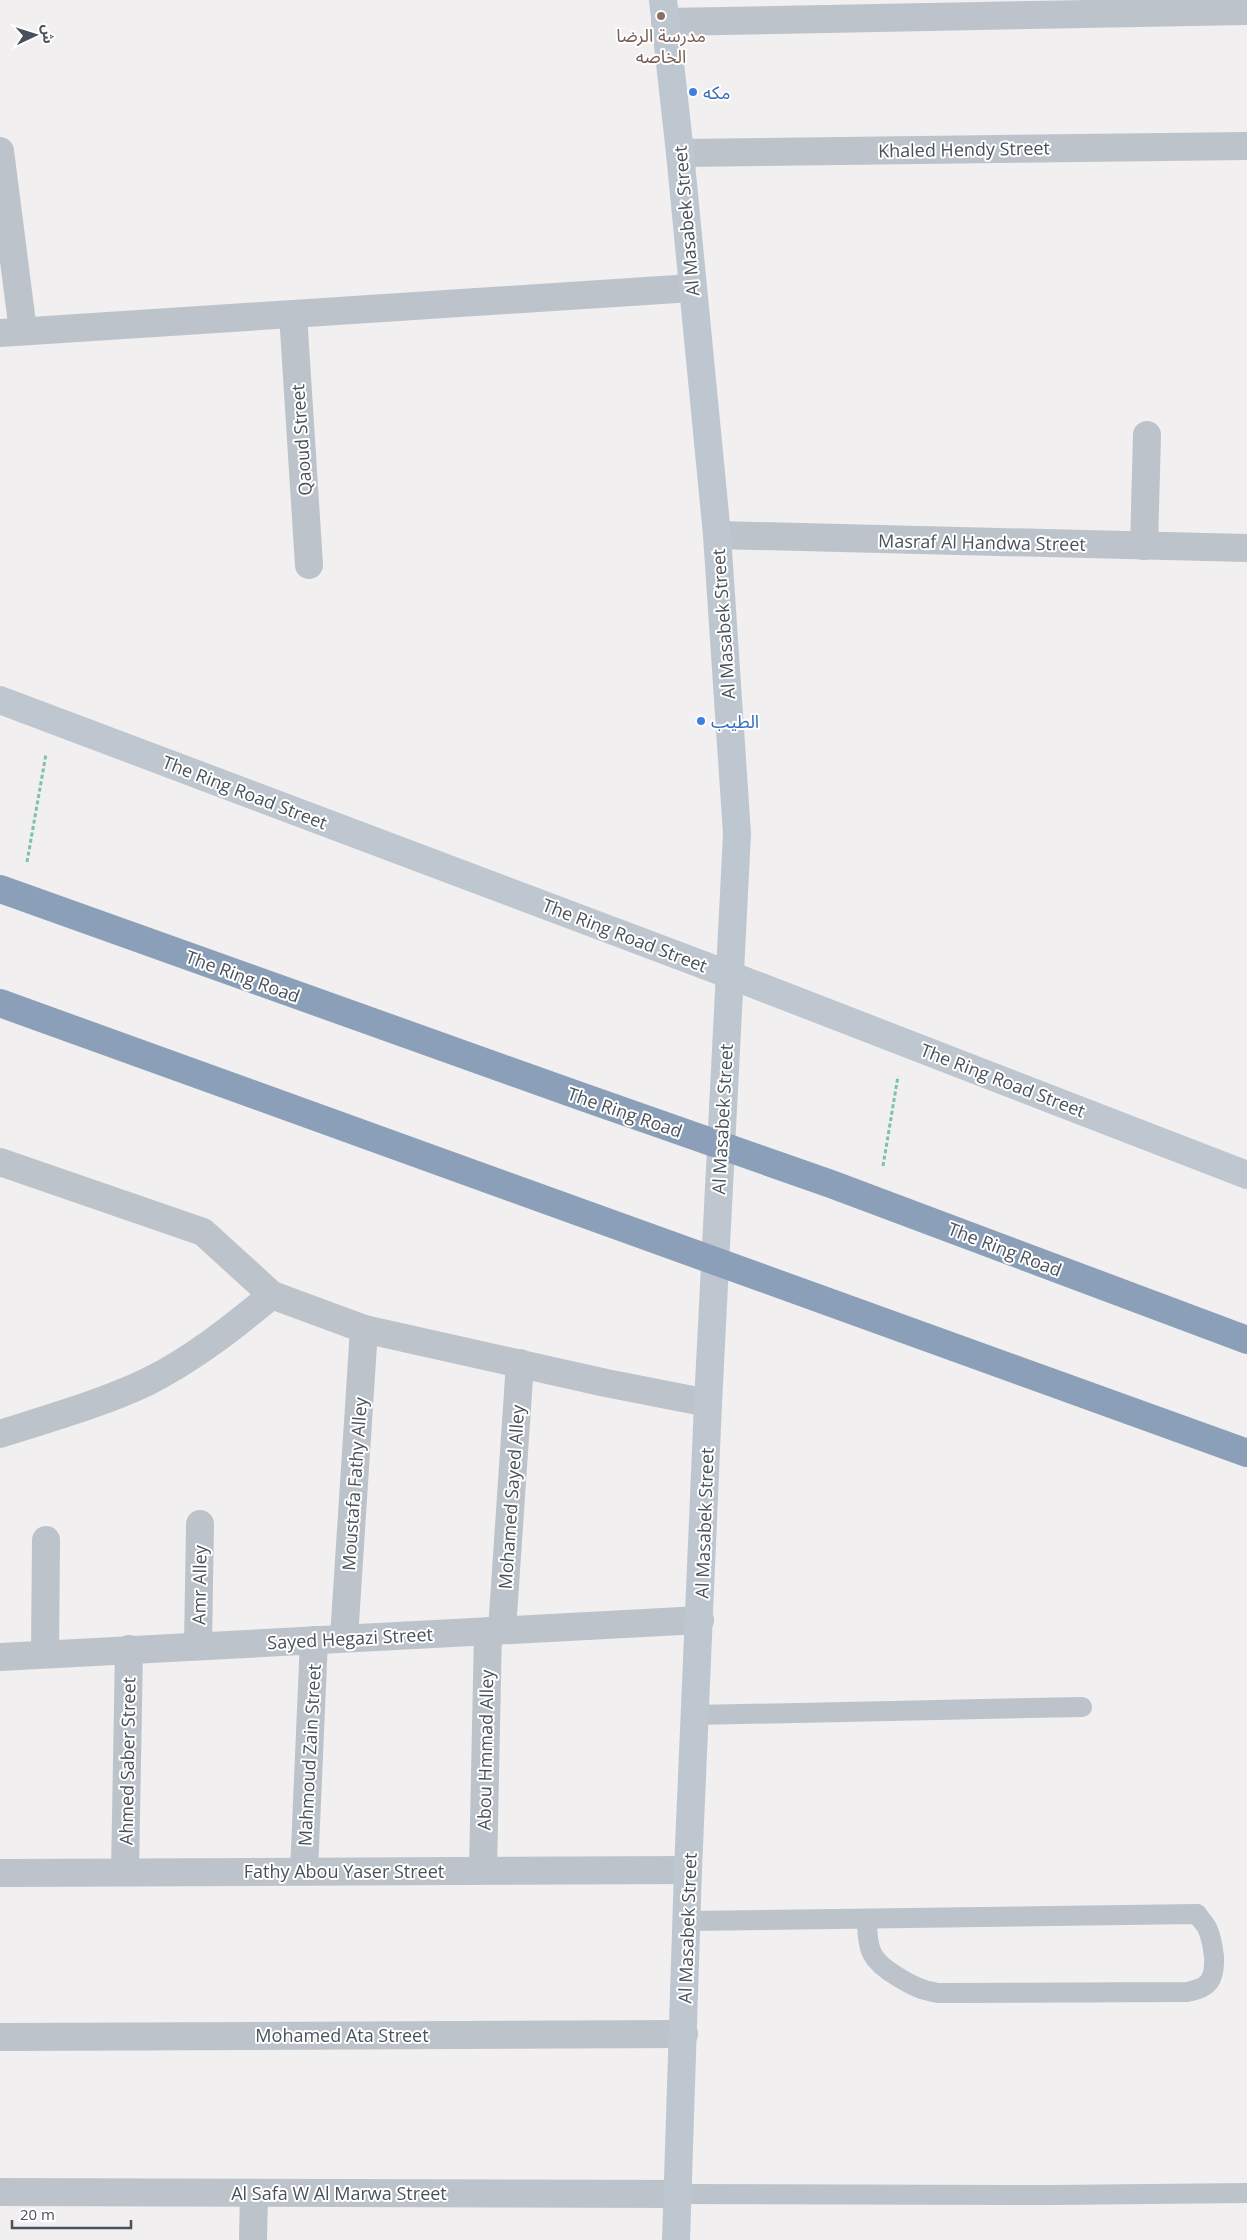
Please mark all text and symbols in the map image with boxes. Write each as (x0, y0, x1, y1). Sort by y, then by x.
north arrow (10, 10, 60, 60)
marker: مدرسة الرضا الخاصه (655, 10, 667, 22)
place label: مدرسة الرضا الخاصه (616, 23, 706, 68)
text: ش (38, 24, 59, 44)
place label: مكه (703, 80, 730, 104)
marker: مكه (687, 86, 699, 98)
street label: Khaled Hendy Street (878, 136, 1050, 162)
street label: Al Masabek Street (667, 145, 705, 297)
street label: Qaoud Street (285, 383, 317, 497)
street label: Masraf Al Handwa Street (878, 528, 1086, 556)
street label: Al Masabek Street (706, 548, 740, 700)
place label: الطيب (711, 709, 759, 733)
marker: الطيب (695, 715, 707, 727)
street label: The Ring Road Street (159, 749, 331, 835)
street label: The Ring Road Street (539, 892, 711, 978)
street label: The Ring Road (183, 944, 303, 1008)
street label: The Ring Road Street (917, 1037, 1089, 1123)
street label: Al Masabek Street (706, 1043, 738, 1195)
street label: The Ring Road (564, 1081, 686, 1143)
street label: The Ring Road (945, 1216, 1065, 1282)
street label: Moustafa Fathy Alley (336, 1395, 372, 1572)
street label: Mohamed Sayed Alley (493, 1403, 529, 1590)
street label: Al Masabek Street (689, 1447, 719, 1599)
street label: Amr Alley (186, 1544, 212, 1625)
street label: Sayed Hegazi Street (267, 1622, 433, 1654)
street label: Mahmoud Zain Street (292, 1663, 326, 1847)
street label: Abou Hmmad Alley (472, 1668, 498, 1831)
street label: Ahmed Saber Street (114, 1677, 140, 1845)
street label: Al Masabek Street (672, 1852, 702, 2004)
street label: Fathy Abou Yaser Street (244, 1859, 444, 1883)
street label: Mohamed Ata Street (255, 2023, 429, 2047)
street label: Al Safa W Al Marwa Street (231, 2181, 447, 2205)
scale bar (12, 2198, 131, 2230)
text: 20 m (20, 2204, 55, 2224)

